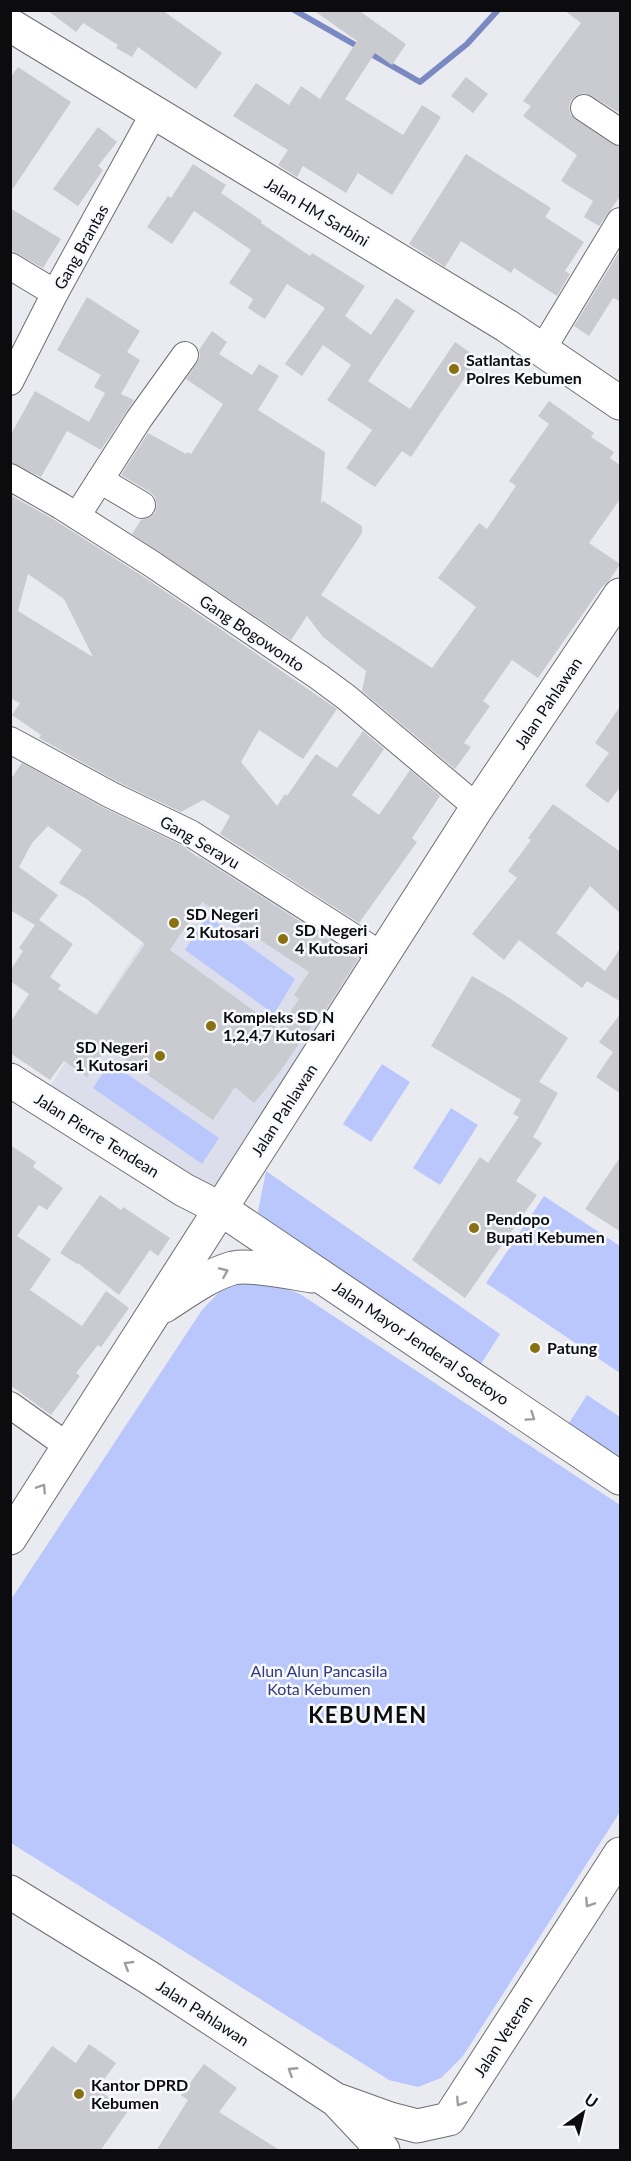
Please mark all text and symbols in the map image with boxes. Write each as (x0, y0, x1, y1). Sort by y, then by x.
street label: Jalan HM Sarbini (262, 173, 373, 250)
street label: Gang Brantas (49, 201, 112, 293)
place label: Satlantas Polres Kebumen (466, 350, 582, 387)
marker: Satlantas Polres Kebumen (447, 362, 461, 376)
street label: Gang Bogowonto (196, 590, 308, 675)
street label: Jalan Pahlawan (510, 653, 585, 752)
street label: Gang Serayu (157, 811, 243, 872)
place label: SD Negeri 2 Kutosari (186, 904, 259, 941)
marker: SD Negeri 2 Kutosari (167, 916, 181, 930)
place label: SD Negeri 4 Kutosari (295, 920, 368, 957)
marker: SD Negeri 4 Kutosari (276, 932, 290, 946)
place label: Kompleks SD N 1,2,4,7 Kutosari (223, 1007, 335, 1044)
marker: Kompleks SD N 1,2,4,7 Kutosari (204, 1019, 218, 1033)
place label: SD Negeri 1 Kutosari (75, 1037, 148, 1074)
marker: SD Negeri 1 Kutosari (153, 1049, 167, 1063)
street label: Jalan Pahlawan (247, 1060, 321, 1160)
street label: Jalan Pierre Tendean (31, 1088, 163, 1181)
place label: Pendopo Bupati Kebumen (486, 1209, 605, 1246)
marker: Pendopo Bupati Kebumen (467, 1221, 481, 1235)
one-way arrow (217, 1267, 228, 1279)
street label: Jalan Mayor Jenderal Soetoyo (330, 1276, 513, 1409)
place label: Patung (547, 1338, 598, 1357)
marker: Patung (528, 1341, 542, 1355)
one-way arrow (524, 1410, 535, 1421)
one-way arrow (35, 1484, 46, 1495)
park label: Alun Alun Pancasila Kota Kebumen (251, 1661, 387, 1698)
district label: KEBUMEN (308, 1701, 428, 1728)
one-way arrow (584, 1897, 596, 1907)
one-way arrow (124, 1961, 134, 1973)
street label: Jalan Pahlawan (153, 1976, 253, 2050)
street label: Jalan Veteran (469, 1991, 536, 2080)
one-way arrow (288, 2067, 298, 2079)
place label: Kantor DPRD Kebumen (91, 2075, 188, 2112)
north arrow (553, 2083, 613, 2143)
marker: Kantor DPRD Kebumen (72, 2087, 86, 2101)
text: U (581, 2089, 602, 2111)
one-way arrow (456, 2095, 467, 2106)

